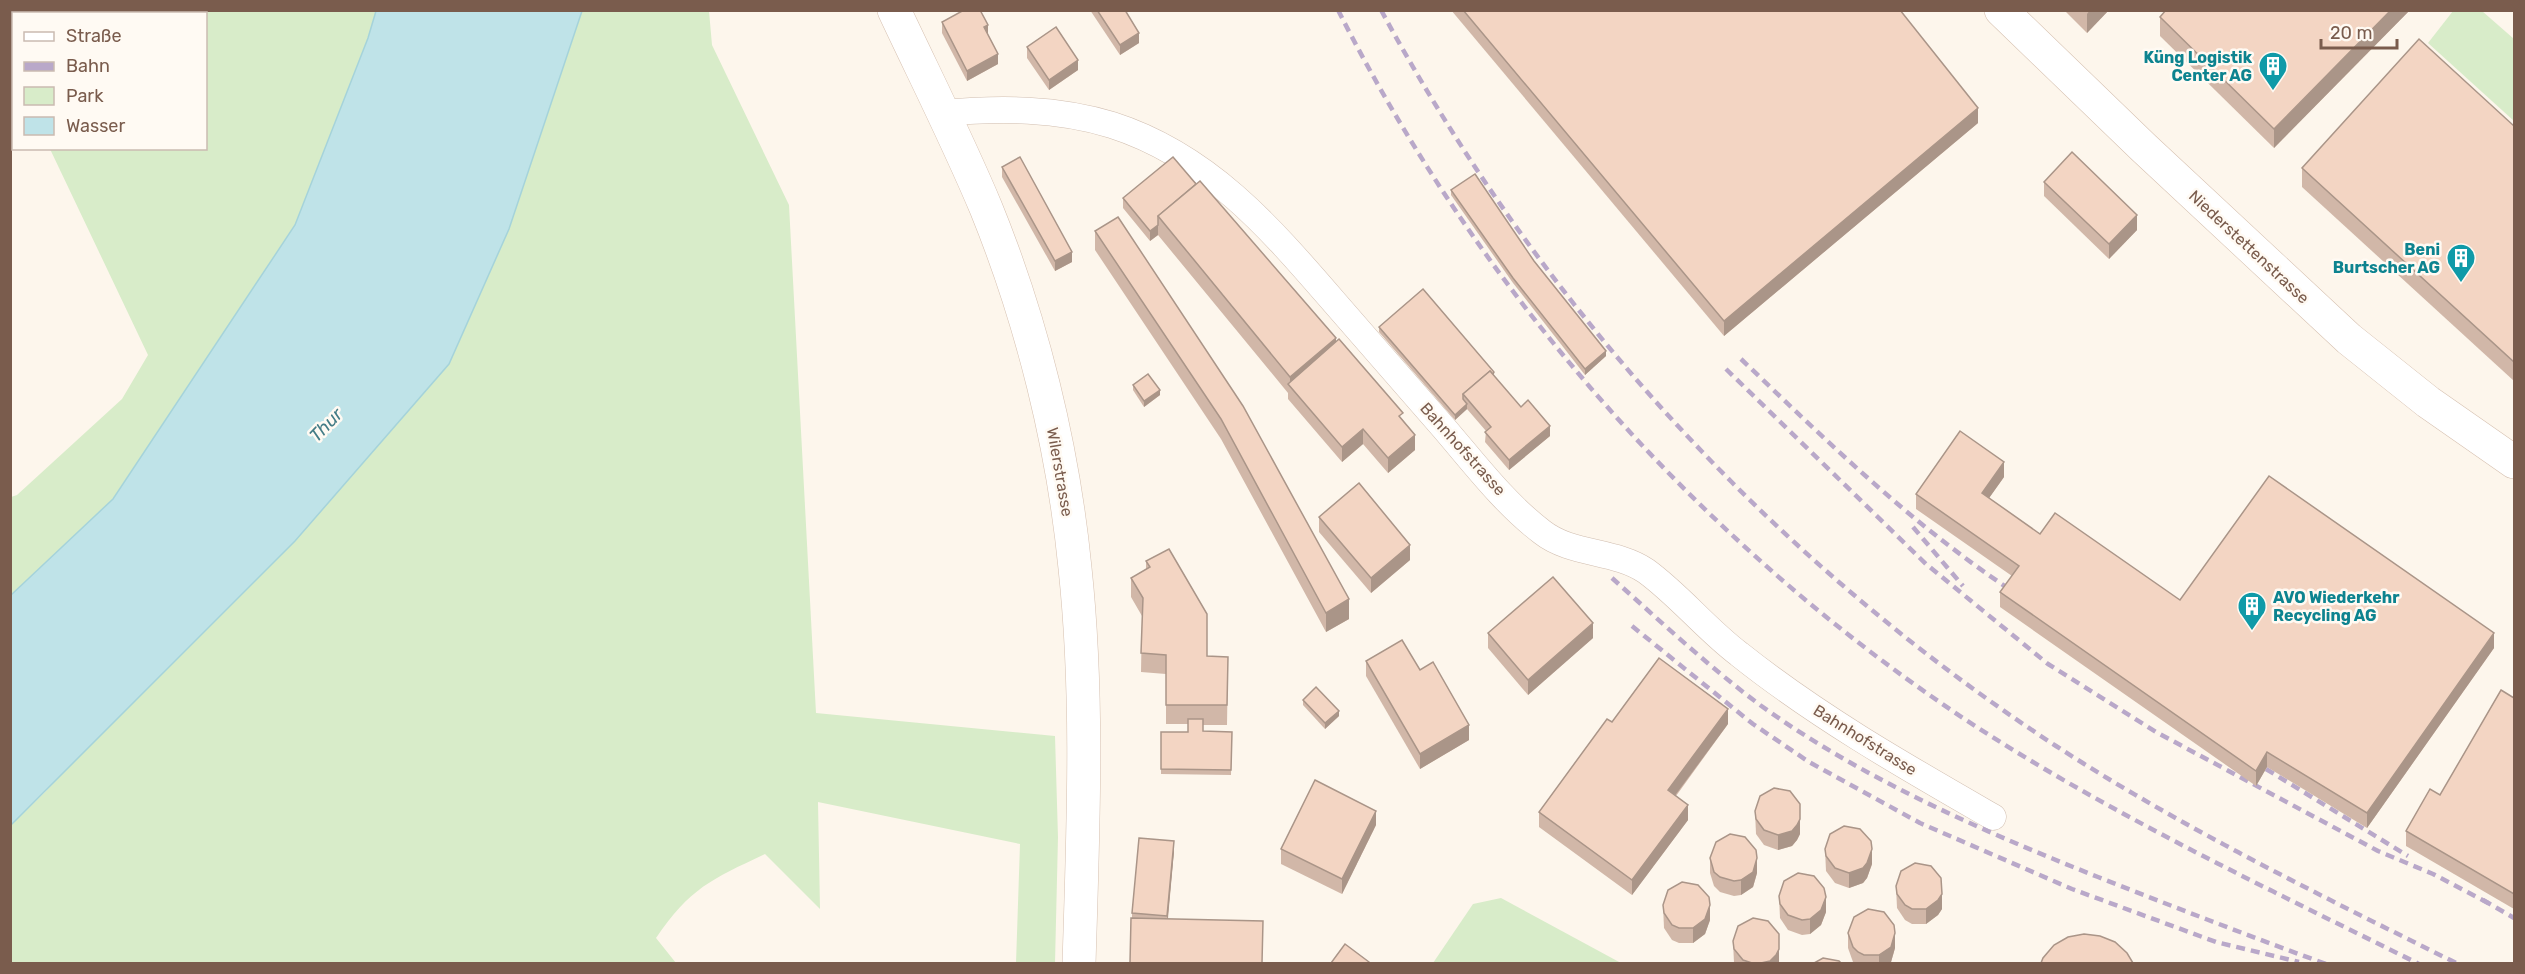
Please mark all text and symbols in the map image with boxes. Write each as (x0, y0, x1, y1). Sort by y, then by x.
legend (12, 12, 207, 150)
scale bar (2321, 12, 2398, 50)
text: 20 m (2330, 22, 2372, 44)
text: Straße (66, 25, 122, 47)
place label: Küng Logistik Center AG (2143, 48, 2253, 85)
building icon: Küng Logistik Center AG (2257, 50, 2289, 92)
text: Bahn (66, 55, 110, 77)
text: Park (66, 85, 104, 107)
text: Wasser (66, 115, 125, 137)
street label: Niederstettenstrasse (2185, 186, 2313, 308)
place label: Beni Burtscher AG (2333, 240, 2440, 277)
building icon: Beni Burtscher AG (2445, 242, 2477, 284)
street label: Bahnhofstrasse (1416, 399, 1510, 499)
water label: Thur (305, 403, 348, 447)
street label: Wilerstrasse (1043, 426, 1077, 518)
place label: AVO Wiederkehr Recycling AG (2273, 588, 2400, 625)
building icon: AVO Wiederkehr Recycling AG (2236, 590, 2268, 632)
street label: Bahnhofstrasse (1810, 701, 1920, 779)

